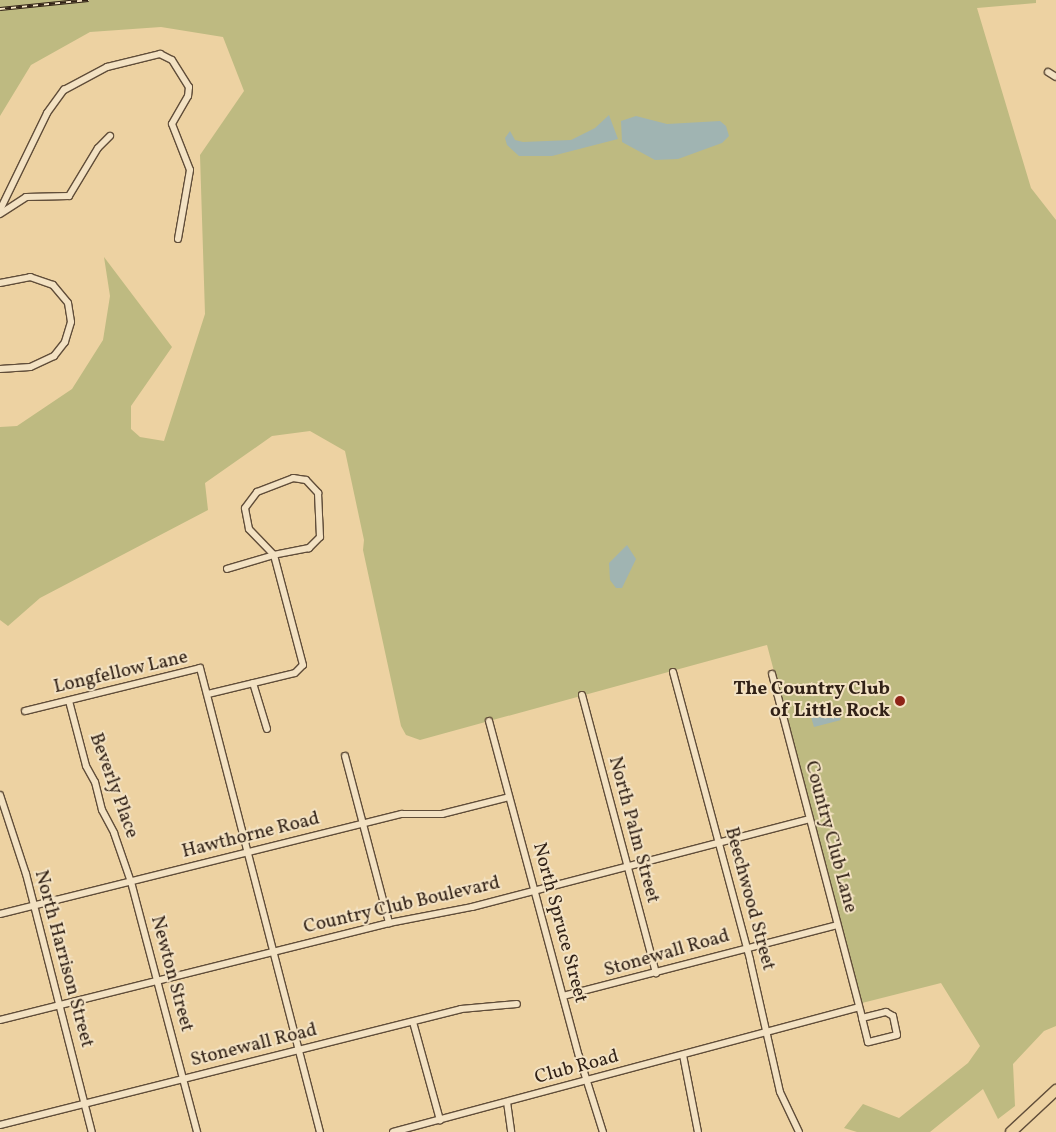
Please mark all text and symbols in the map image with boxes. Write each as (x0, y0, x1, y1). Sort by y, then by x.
street label: Longfellow Lane (51, 646, 191, 700)
place label: The Country Club of Little Rock (733, 679, 890, 723)
marker: The Country Club of Little Rock (894, 695, 906, 707)
street label: Beverly Place (83, 730, 143, 842)
street label: North Palm Street (603, 754, 663, 906)
street label: Country Club Lane (799, 758, 861, 916)
street label: Hawthorne Road (180, 808, 322, 864)
street label: Beechwood Street (719, 825, 779, 973)
street label: North Spruce Street (527, 840, 591, 1006)
street label: North Harrison Street (28, 868, 98, 1050)
street label: Country Club Boulevard (301, 872, 503, 940)
street label: Newton Street (145, 914, 197, 1034)
street label: Stonewall Road (602, 925, 732, 983)
street label: Stonewall Road (188, 1019, 320, 1073)
street label: Club Road (533, 1046, 621, 1090)

